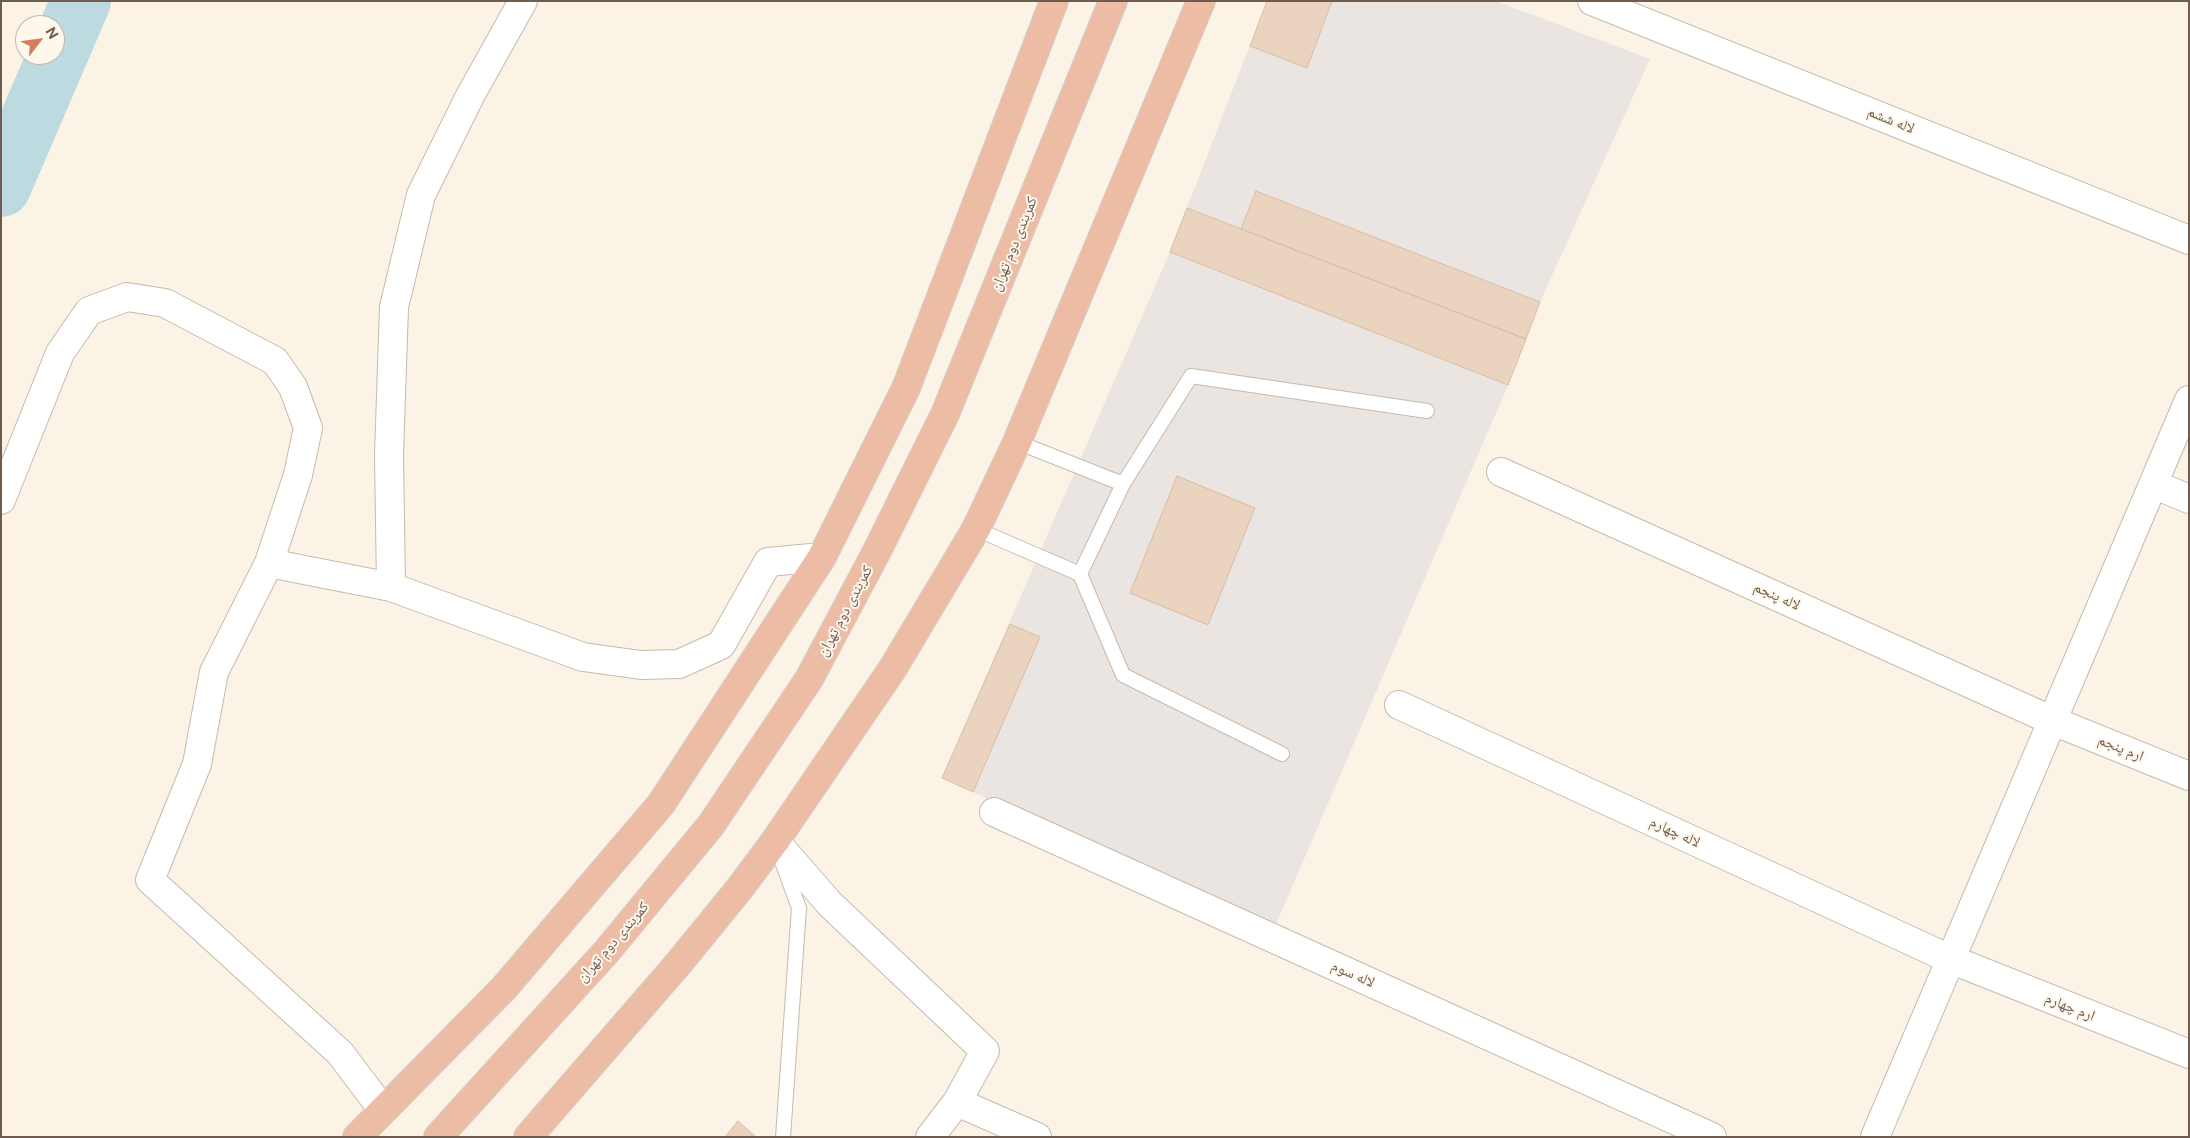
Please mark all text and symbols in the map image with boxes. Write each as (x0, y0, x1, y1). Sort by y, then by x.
north arrow (15, 15, 65, 65)
text: N (42, 24, 62, 42)
street label: لاله ششم (1865, 102, 1917, 138)
street label: کمربندی دوم تهران (987, 194, 1041, 294)
street label: کمربندی دوم تهران (813, 562, 877, 660)
street label: لاله پنجم (1751, 578, 1803, 614)
street label: ارم پنجم (2095, 731, 2147, 765)
street label: لاله چهارم (1647, 813, 1703, 851)
street label: کمربندی دوم تهران (573, 898, 653, 986)
street label: لاله سوم (1329, 957, 1377, 991)
street label: ارم چهارم (2042, 989, 2098, 1025)

